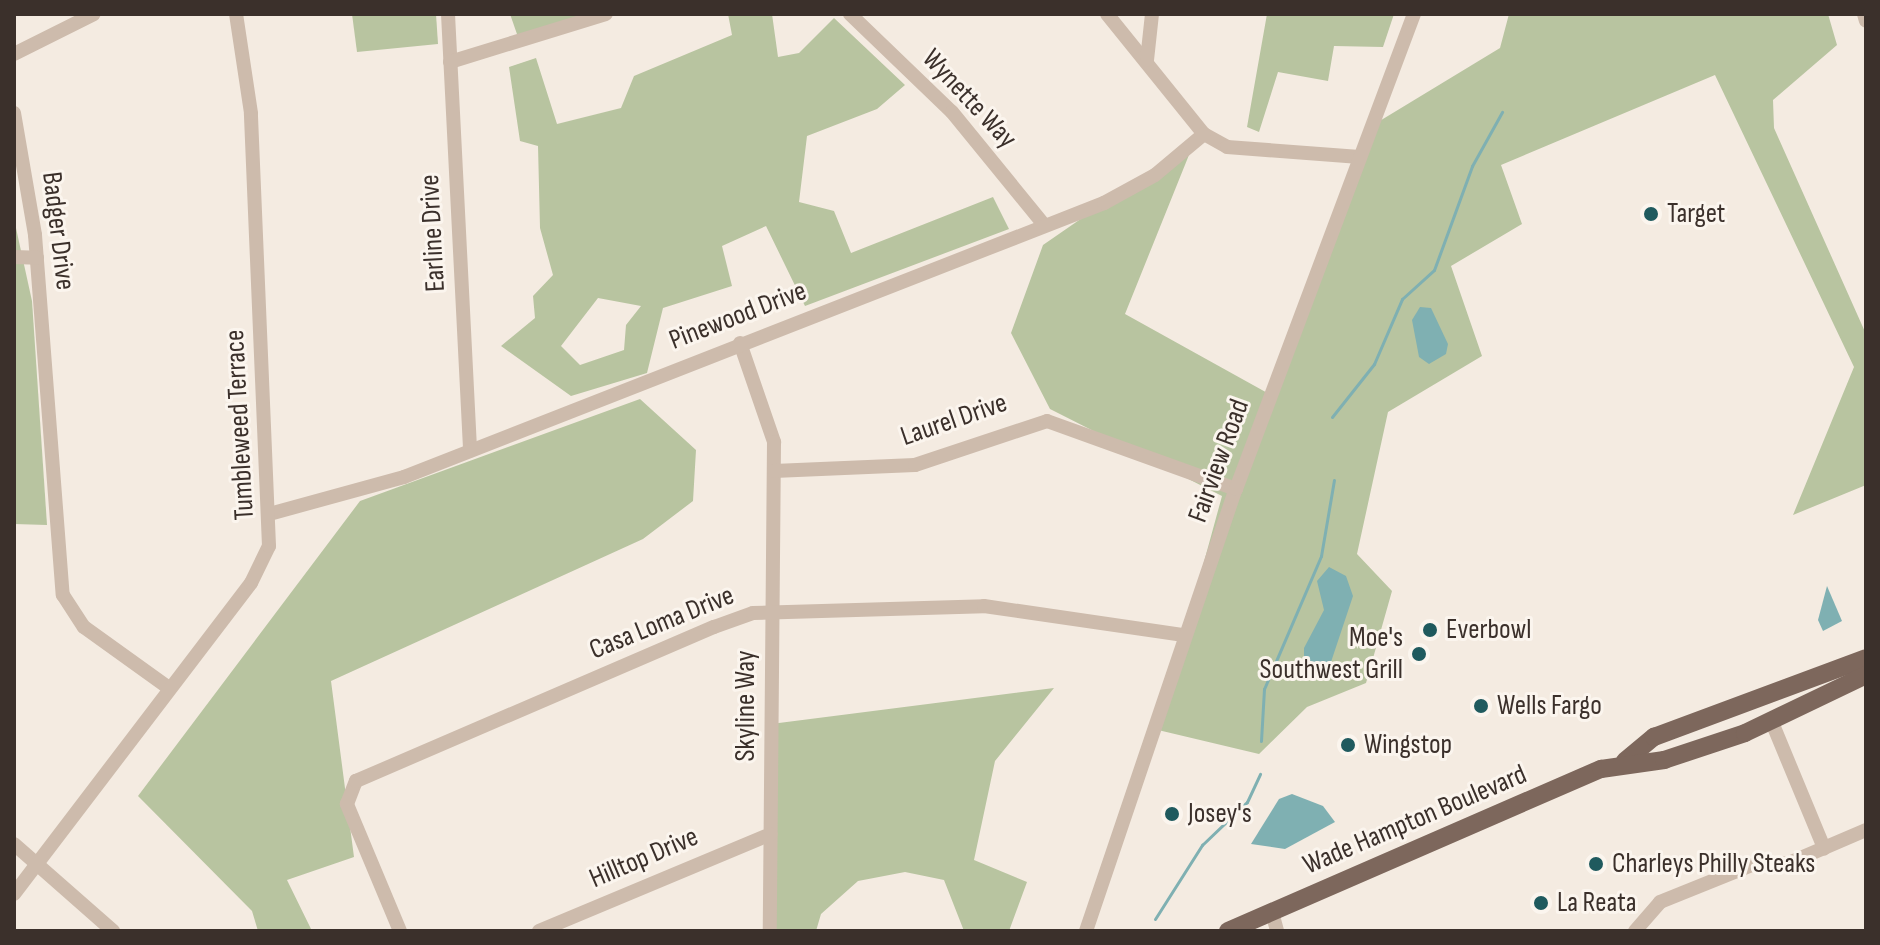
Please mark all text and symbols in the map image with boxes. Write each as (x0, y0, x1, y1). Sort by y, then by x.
street label: Wynette Way (915, 42, 1023, 156)
street label: Badger Drive (34, 170, 82, 292)
street label: Earline Drive (413, 173, 453, 293)
place label: Target (1667, 197, 1725, 231)
marker: Target (1642, 205, 1660, 223)
street label: Pinewood Drive (665, 275, 811, 357)
street label: Tumbleweed Terrace (218, 329, 262, 521)
street label: Laurel Drive (896, 386, 1012, 454)
street label: Fairview Road (1181, 395, 1257, 527)
street label: Casa Loma Drive (585, 579, 739, 667)
place label: Everbowl (1446, 613, 1531, 647)
place label: Moe's Southwest Grill (1260, 621, 1403, 687)
marker: Everbowl (1421, 621, 1439, 639)
marker: Moe's Southwest Grill (1410, 645, 1428, 663)
street label: Skyline Way (729, 650, 763, 762)
place label: Wells Fargo (1497, 689, 1602, 723)
marker: Wells Fargo (1472, 697, 1490, 715)
place label: Wingstop (1364, 728, 1452, 762)
marker: Wingstop (1339, 736, 1357, 754)
street label: Wade Hampton Boulevard (1298, 758, 1532, 882)
place label: Josey's (1188, 797, 1252, 831)
marker: Josey's (1163, 805, 1181, 823)
street label: Hilltop Drive (585, 820, 703, 896)
place label: Charleys Philly Steaks (1612, 847, 1815, 881)
marker: Charleys Philly Steaks (1587, 855, 1605, 873)
place label: La Reata (1557, 886, 1636, 920)
marker: La Reata (1532, 894, 1550, 912)

